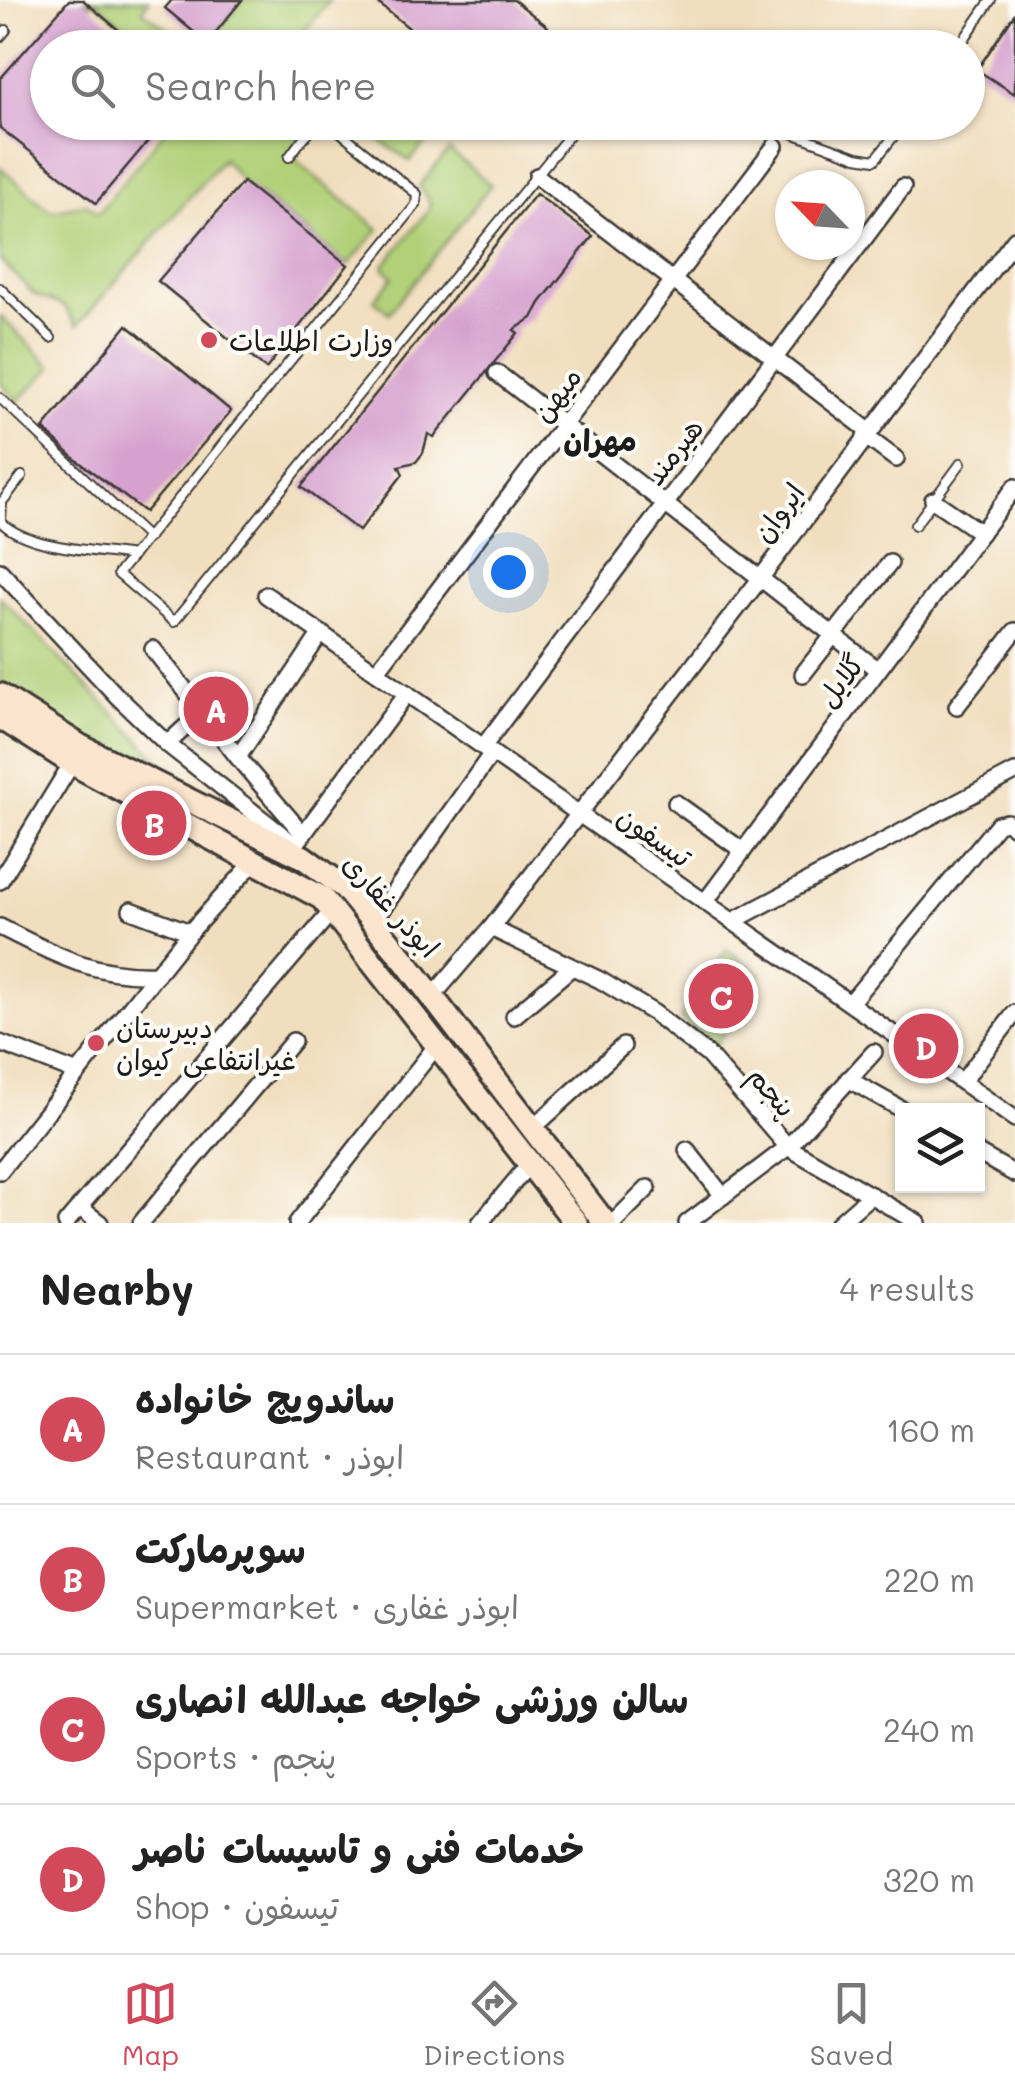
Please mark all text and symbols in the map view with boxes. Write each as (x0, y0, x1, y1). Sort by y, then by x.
search box (30, 30, 985, 140)
icon: search (65, 58, 120, 113)
text: Search here (145, 60, 376, 110)
north arrow (775, 170, 865, 260)
place label: وزارت اطلاعات (229, 322, 394, 358)
marker: وزارت اطلاعات (198, 329, 220, 351)
street label: میهن (524, 359, 588, 429)
street label: هیرمند (636, 410, 710, 492)
district label: مهران (563, 419, 637, 459)
street label: ایروان (744, 475, 813, 550)
your location (483, 547, 534, 598)
street label: گلایل (808, 646, 872, 714)
pin: A (184, 672, 248, 746)
pin: B (122, 786, 186, 860)
street label: تیسفون (611, 798, 700, 875)
street label: ابوذر غفاری (335, 846, 448, 965)
pin: C (688, 958, 754, 1034)
pin: D (894, 1008, 958, 1084)
place label: دبیرستان غیرانتفاعی کیوان (116, 1009, 296, 1078)
marker: دبیرستان غیرانتفاعی کیوان (85, 1032, 107, 1054)
street label: پنجم (737, 1058, 805, 1127)
map controls (895, 1103, 985, 1193)
button: layers (895, 1103, 985, 1193)
text: Nearby (40, 1261, 194, 1316)
text: 4 results (839, 1267, 975, 1309)
text: ساندویچ خانواده (135, 1373, 395, 1423)
text: A (61, 1408, 84, 1450)
text: 160 m (886, 1408, 975, 1450)
text: Restaurant · ابوذر (135, 1435, 404, 1477)
text: سوپرمارکت (135, 1523, 306, 1573)
text: B (62, 1558, 83, 1600)
text: 220 m (884, 1558, 975, 1600)
text: Supermarket · ابوذر غفاری (135, 1585, 519, 1627)
text: سالن ورزشی خواجه عبدالله انصاری (135, 1673, 688, 1723)
text: C (61, 1708, 84, 1750)
text: 240 m (883, 1708, 975, 1750)
text: Sports · پنجم (135, 1735, 336, 1777)
text: خدمات فنی و تاسیسات ناصر (135, 1823, 584, 1873)
text: D (61, 1858, 84, 1900)
text: 320 m (883, 1858, 975, 1900)
text: Shop · تیسفون (135, 1885, 339, 1927)
tab: Map (122, 1976, 179, 2072)
tab: Directions (423, 1976, 566, 2072)
tab: Saved (810, 1976, 893, 2072)

